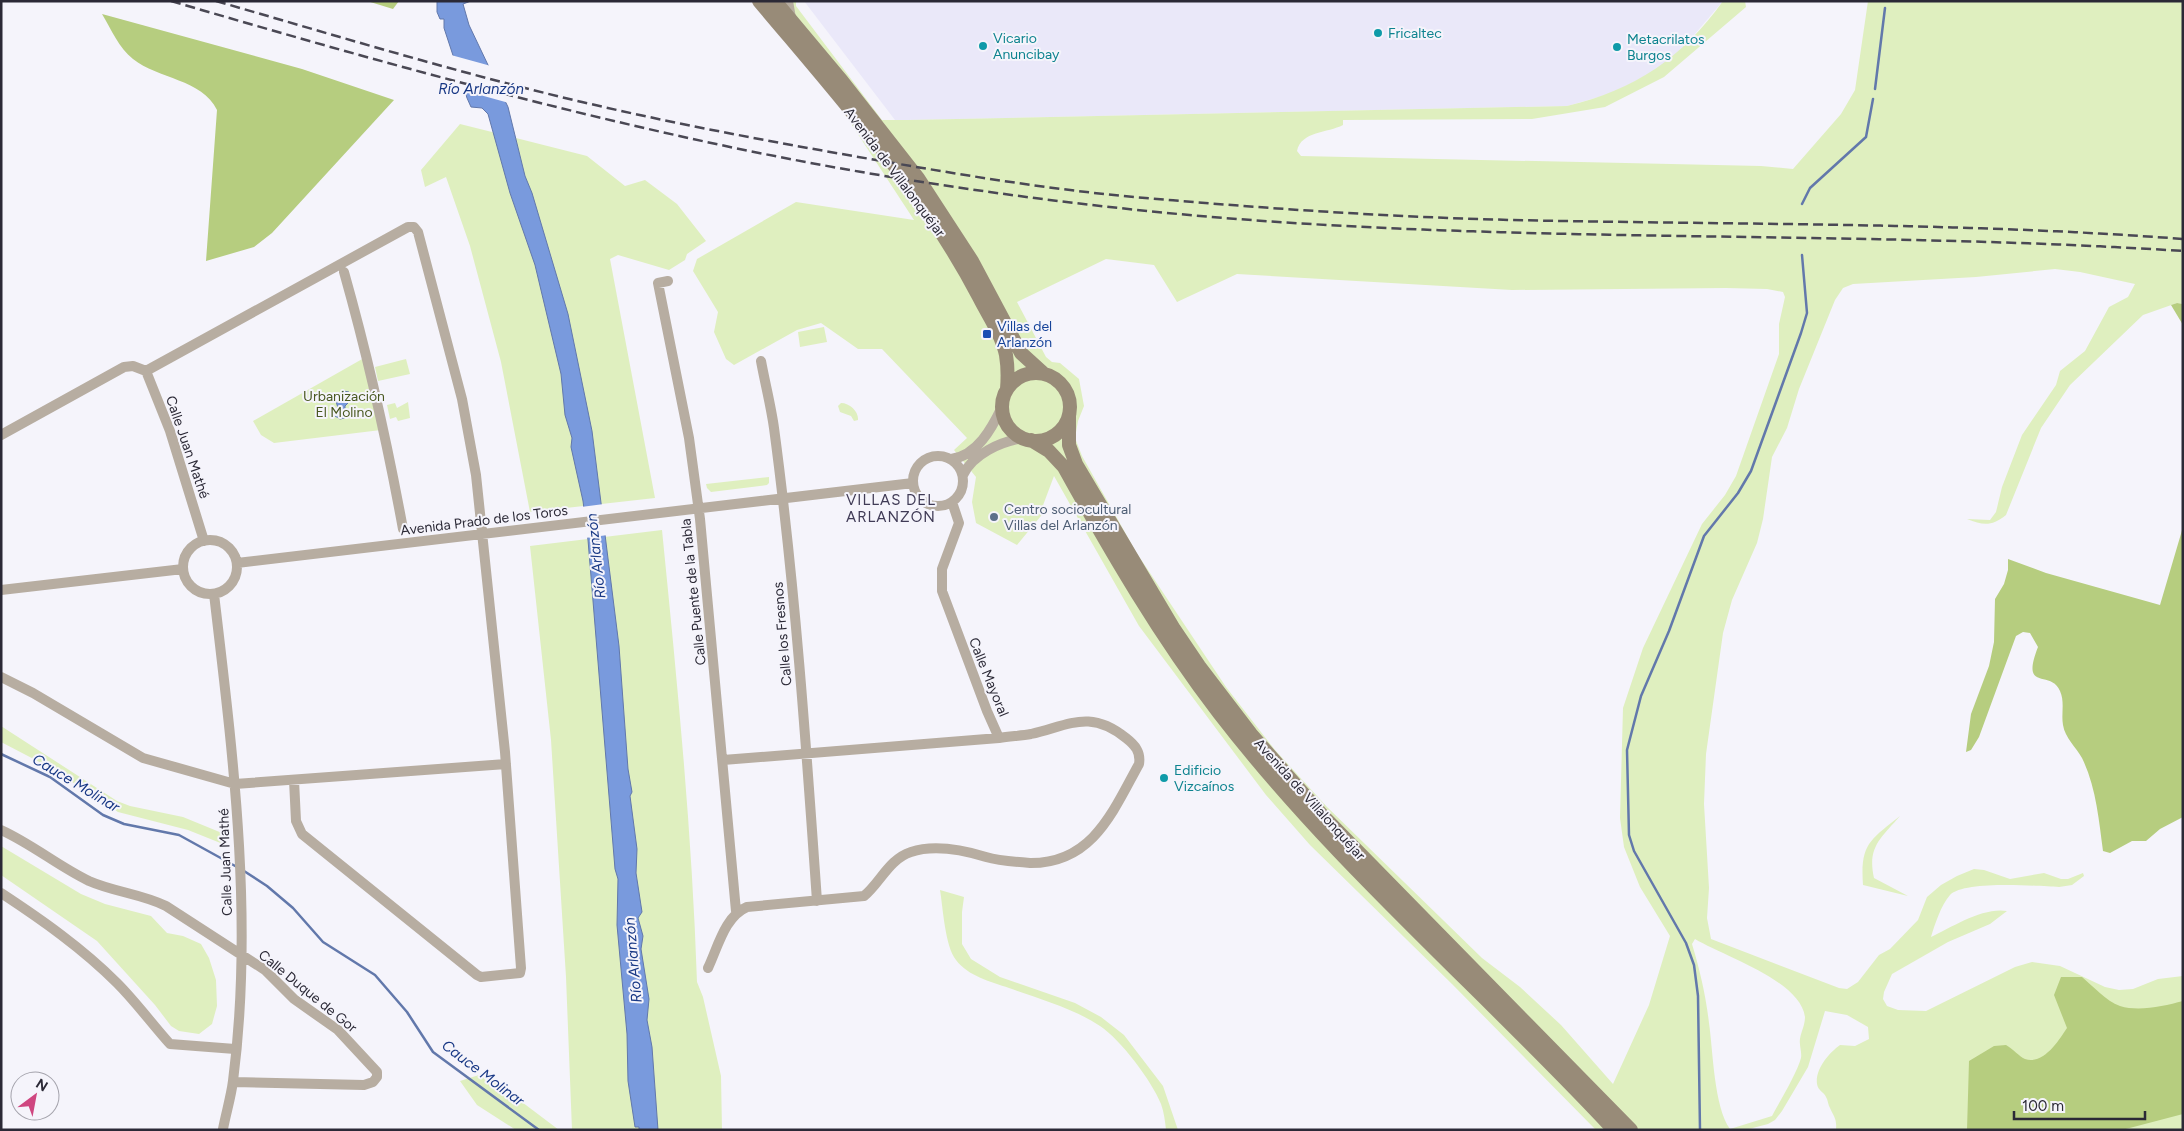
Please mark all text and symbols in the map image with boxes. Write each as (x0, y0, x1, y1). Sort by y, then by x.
place label: Fricaltec (1388, 25, 1442, 42)
marker: Fricaltec (1372, 27, 1384, 39)
place label: Vicario Anuncibay (993, 30, 1060, 63)
place label: Metacrilatos Burgos (1627, 31, 1705, 64)
marker: Vicario Anuncibay (977, 40, 989, 52)
marker: Metacrilatos Burgos (1611, 41, 1623, 53)
water label: Río Arlanzón (438, 80, 524, 98)
street label: Avenida de Villalonquéjar (840, 104, 949, 241)
place label: Villas del Arlanzón (997, 318, 1052, 351)
marker: Villas del Arlanzón (981, 328, 993, 340)
park label: Urbanización El Molino (303, 388, 385, 421)
street label: Calle Juan Mathé (162, 393, 213, 501)
district label: VILLAS DEL ARLANZÓN (846, 491, 936, 526)
place label: Centro sociocultural Villas del Arlanzón (1004, 501, 1131, 534)
street label: Avenida Prado de los Toros (399, 502, 569, 539)
marker: Centro sociocultural Villas del Arlanzón (988, 511, 1000, 523)
water label: Río Arlanzón (583, 512, 609, 600)
street label: Calle Puente de la Tabla (677, 518, 710, 666)
street label: Calle los Fresnos (769, 581, 796, 687)
street label: Calle Mayoral (965, 635, 1012, 719)
street label: Avenida de Villalonquéjar (1251, 735, 1369, 864)
water label: Cauce Molinar (29, 750, 124, 817)
place label: Edificio Vizcaínos (1174, 762, 1234, 795)
marker: Edificio Vizcaínos (1158, 772, 1170, 784)
street label: Calle Juan Mathé (215, 808, 236, 916)
water label: Río Arlanzón (620, 917, 646, 1003)
street label: Calle Duque de Gor (255, 946, 361, 1036)
water label: Cauce Molinar (438, 1036, 528, 1110)
north arrow (10, 1071, 60, 1121)
text: N (33, 1075, 51, 1095)
scale bar (2014, 1088, 2145, 1120)
text: 100 m (2022, 1097, 2064, 1115)

